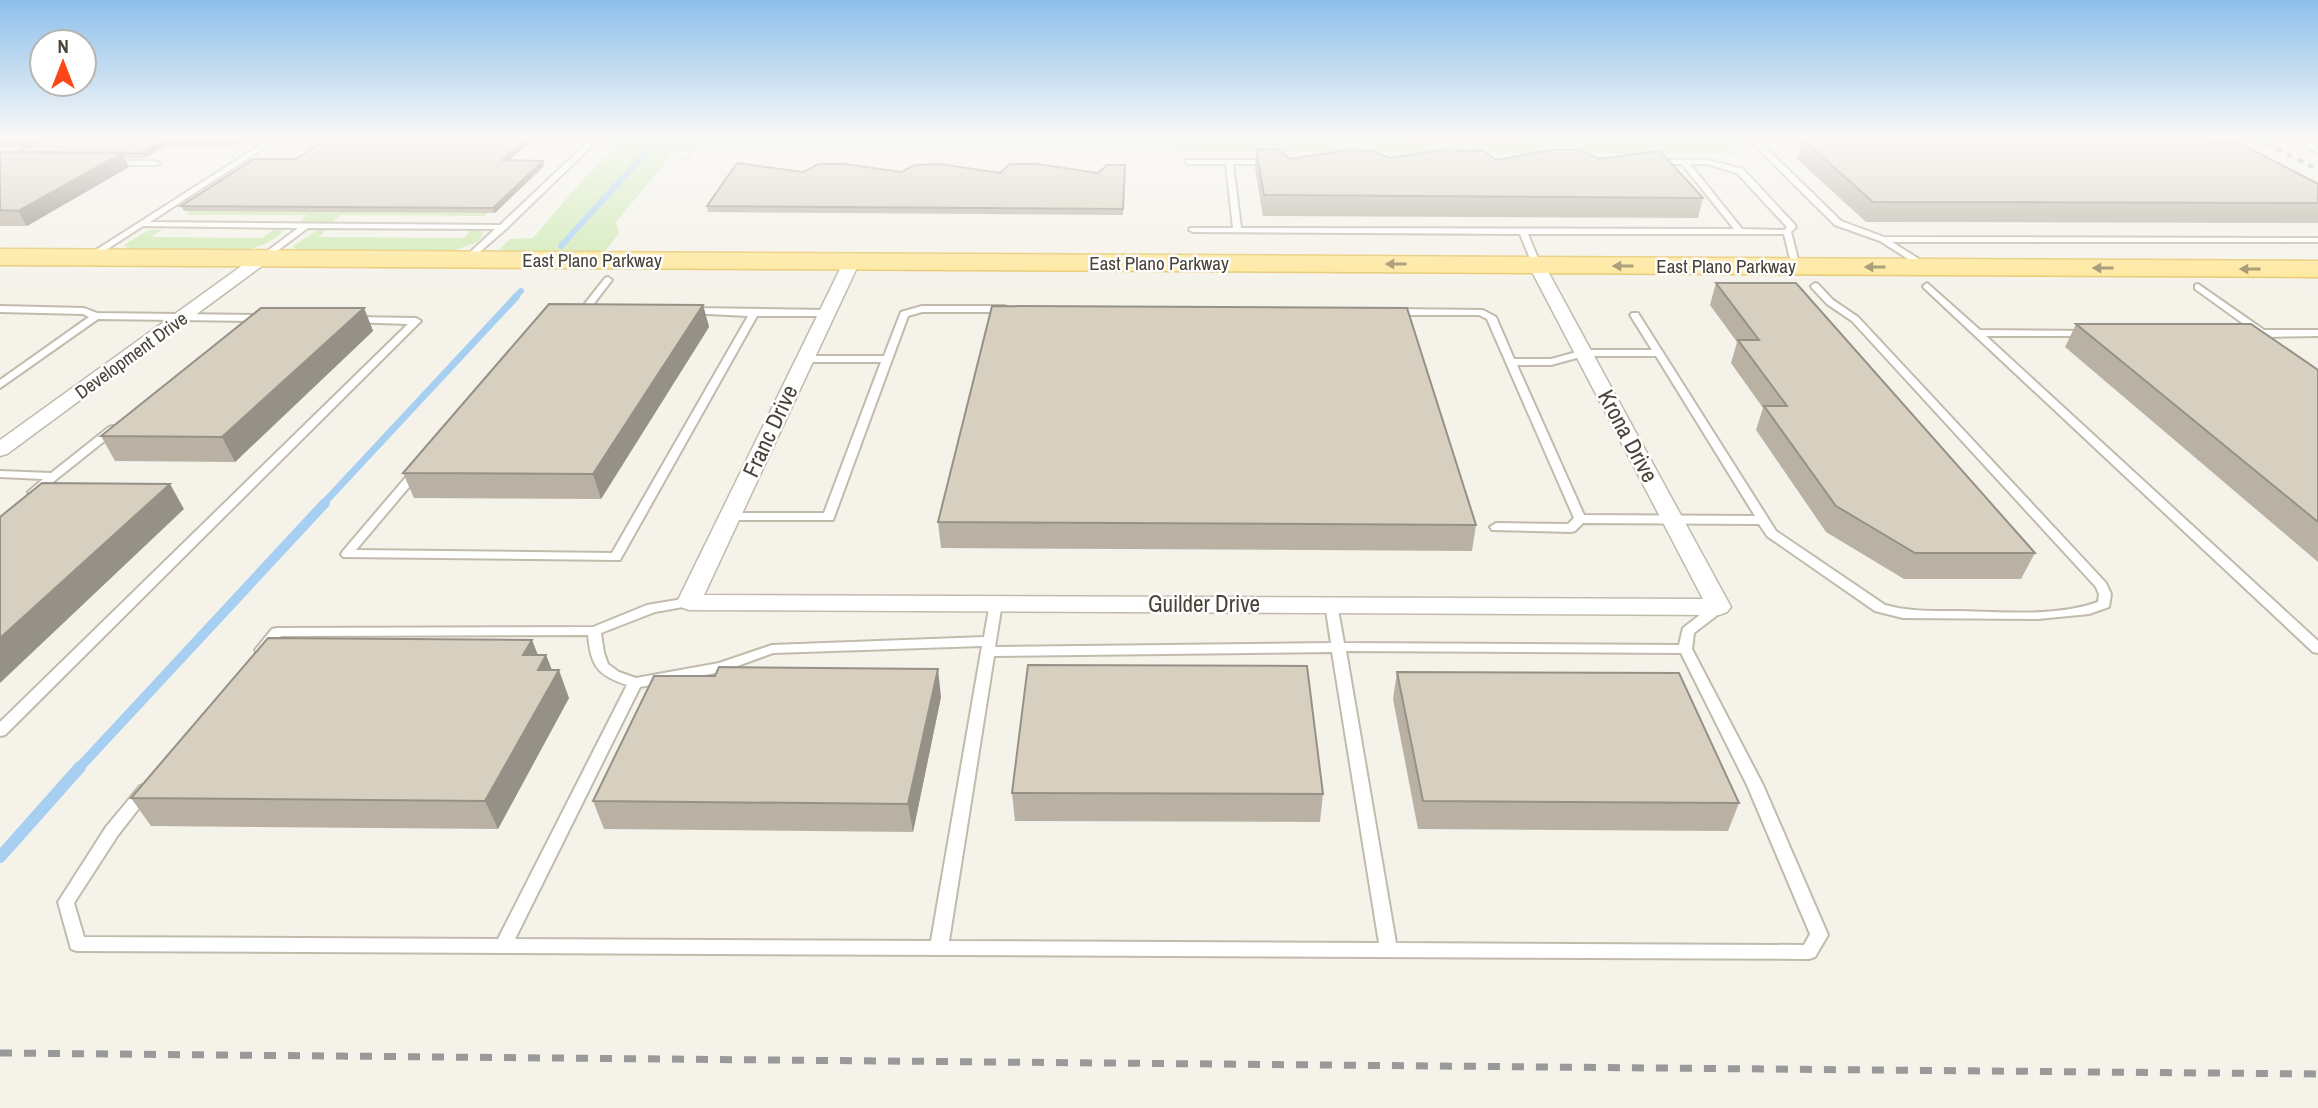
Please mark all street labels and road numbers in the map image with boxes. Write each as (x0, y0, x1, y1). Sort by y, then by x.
street label: East Plano Parkway (522, 247, 662, 273)
street label: East Plano Parkway (1089, 250, 1229, 276)
street label: East Plano Parkway (1656, 253, 1796, 279)
street label: Development Drive (69, 305, 193, 405)
street label: Franc Drive (735, 380, 804, 482)
street label: Krona Drive (1591, 384, 1666, 487)
street label: Guilder Drive (1148, 588, 1260, 619)

